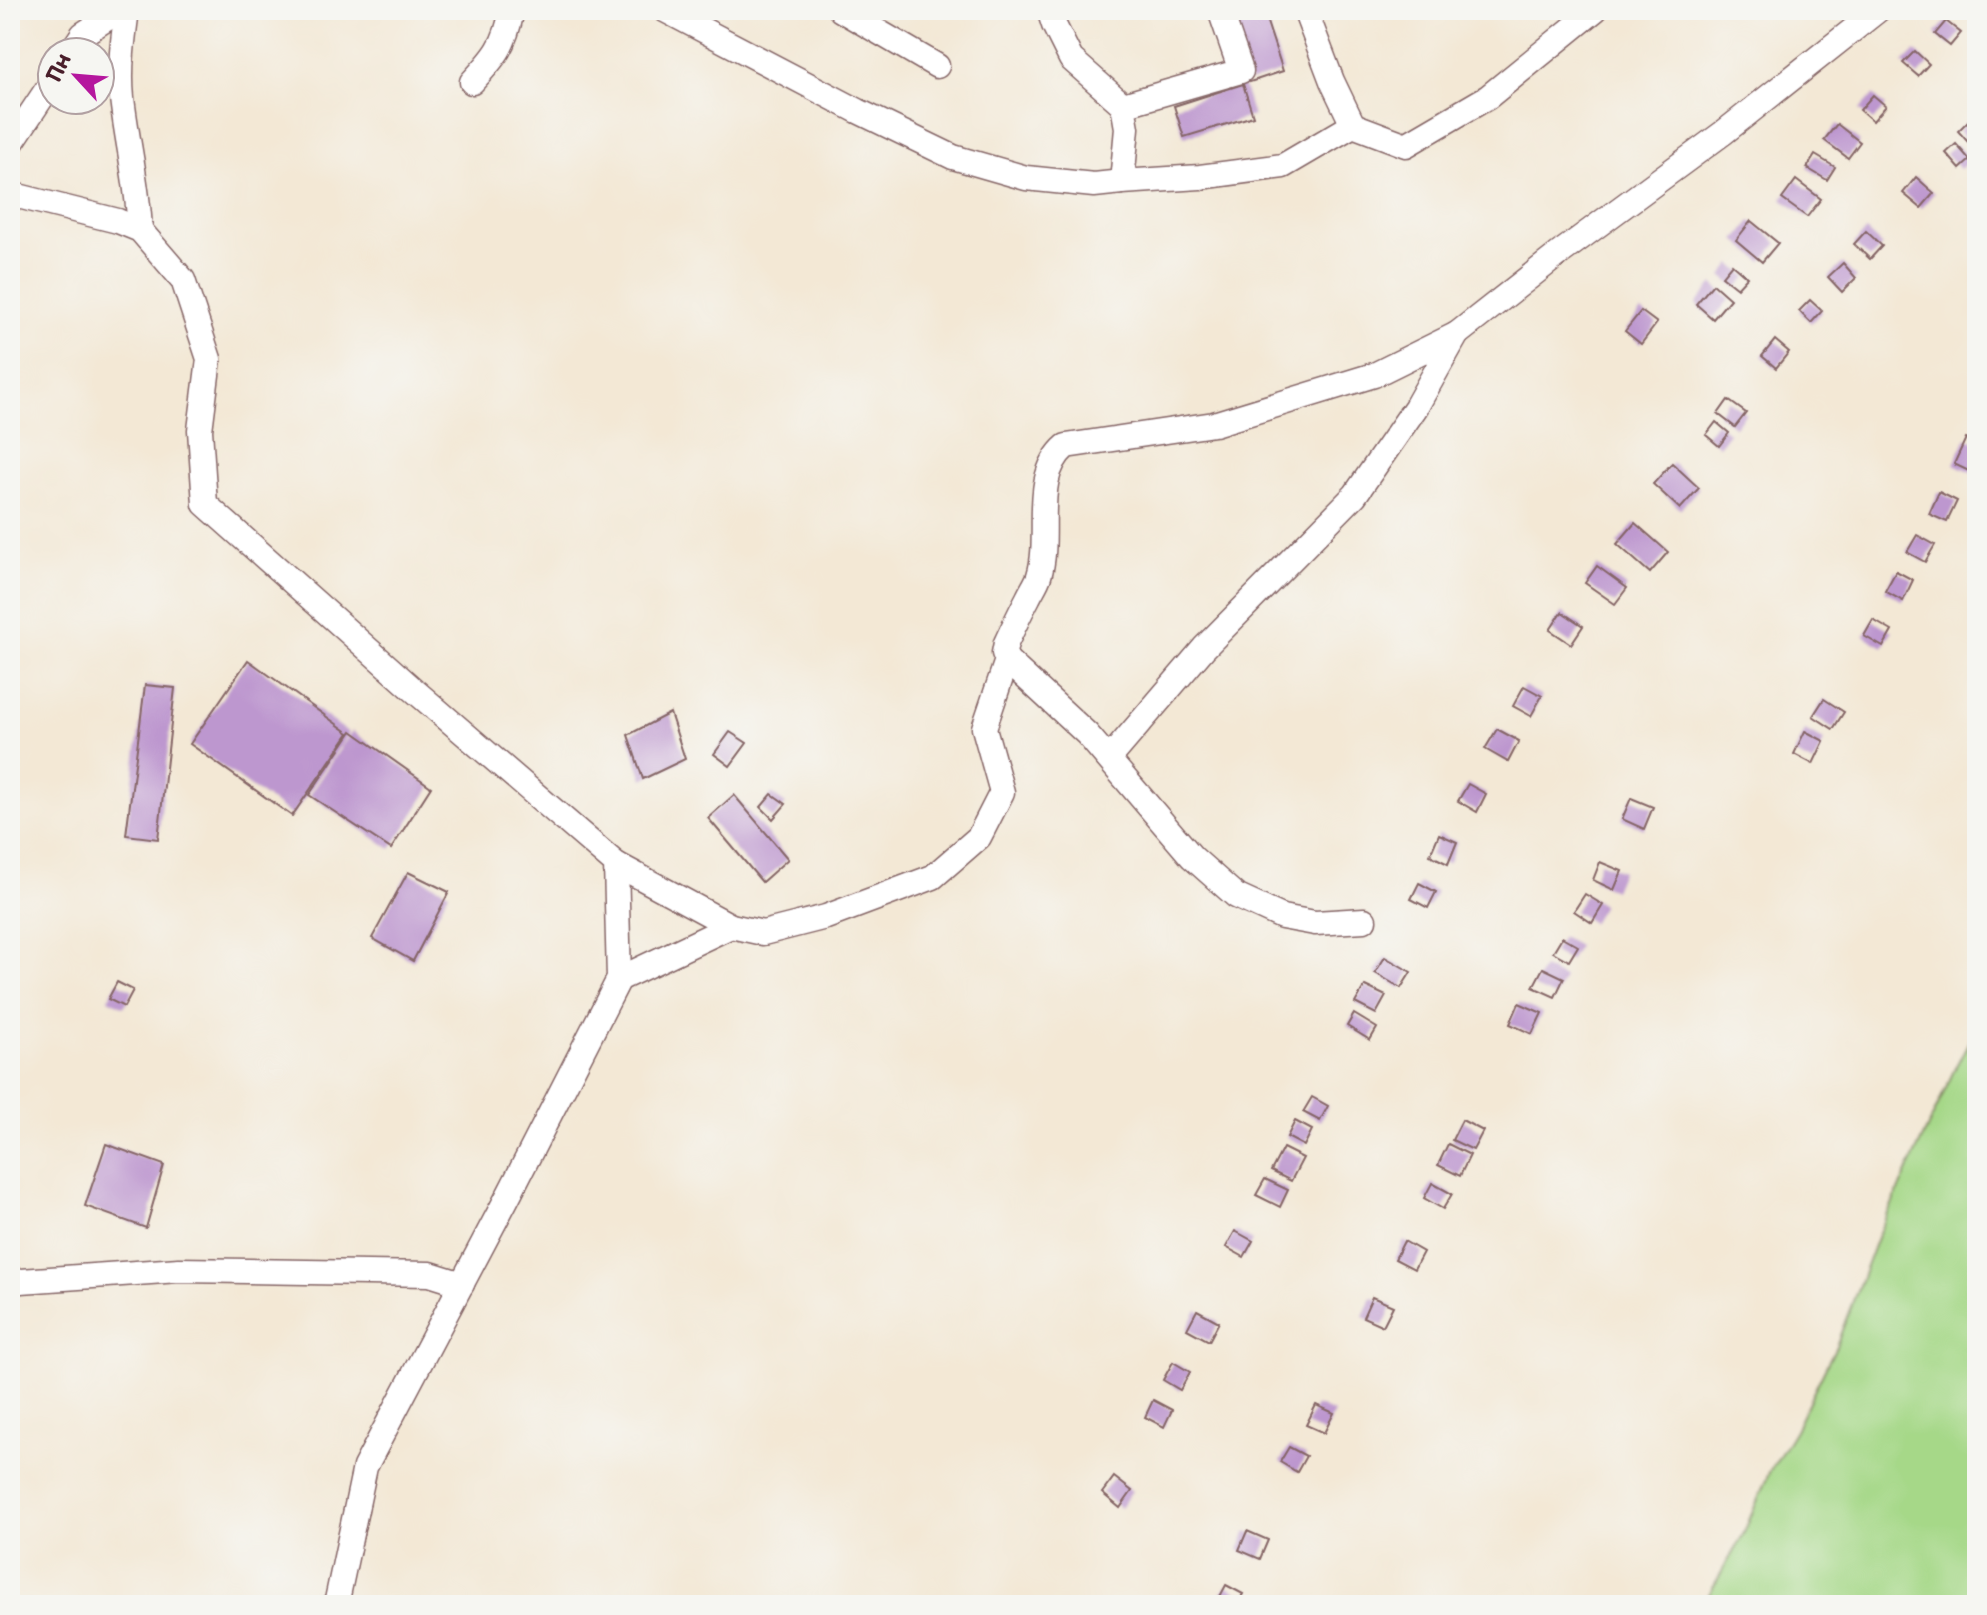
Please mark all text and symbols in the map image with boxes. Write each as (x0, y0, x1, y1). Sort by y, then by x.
north arrow (36, 36, 116, 116)
text: Пн (39, 48, 78, 87)

